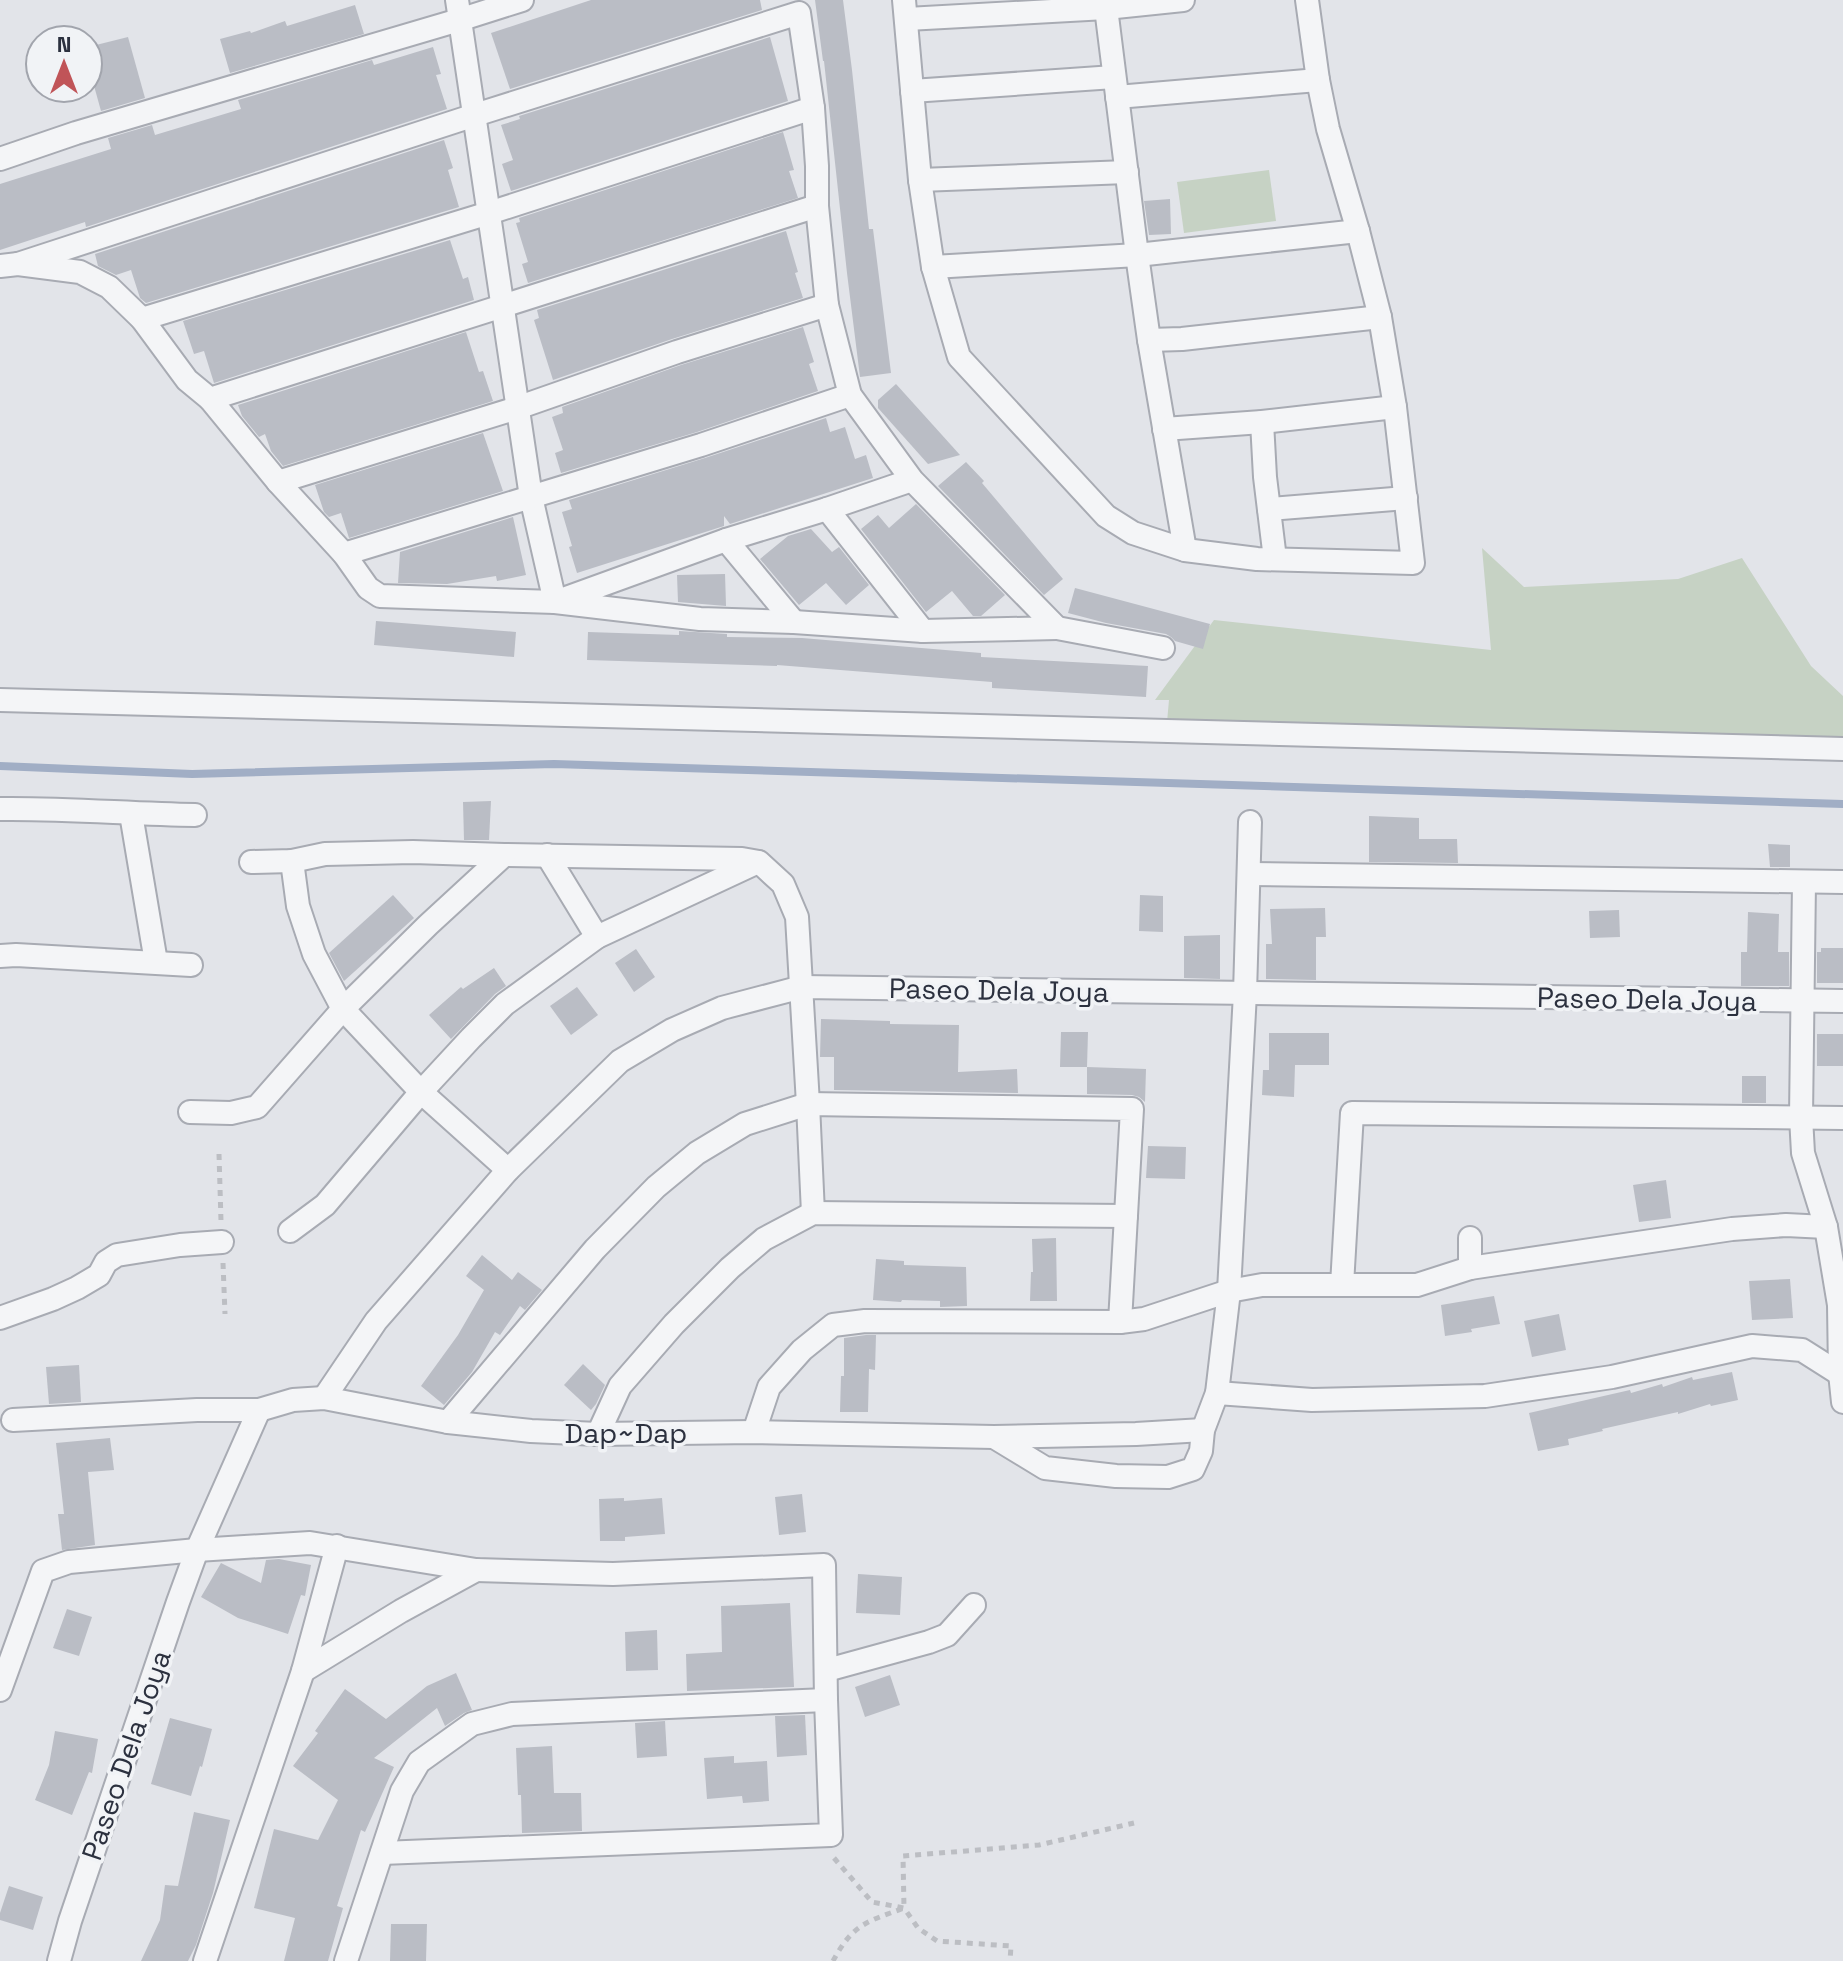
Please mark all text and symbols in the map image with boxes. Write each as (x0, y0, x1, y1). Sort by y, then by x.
north arrow (24, 24, 104, 104)
text: N (57, 30, 71, 58)
street label: Paseo Dela Joya (889, 970, 1109, 1010)
street label: Paseo Dela Joya (1537, 979, 1757, 1019)
street label: Dap~Dap (565, 1415, 687, 1451)
street label: Paseo Dela Joya (73, 1645, 179, 1865)

